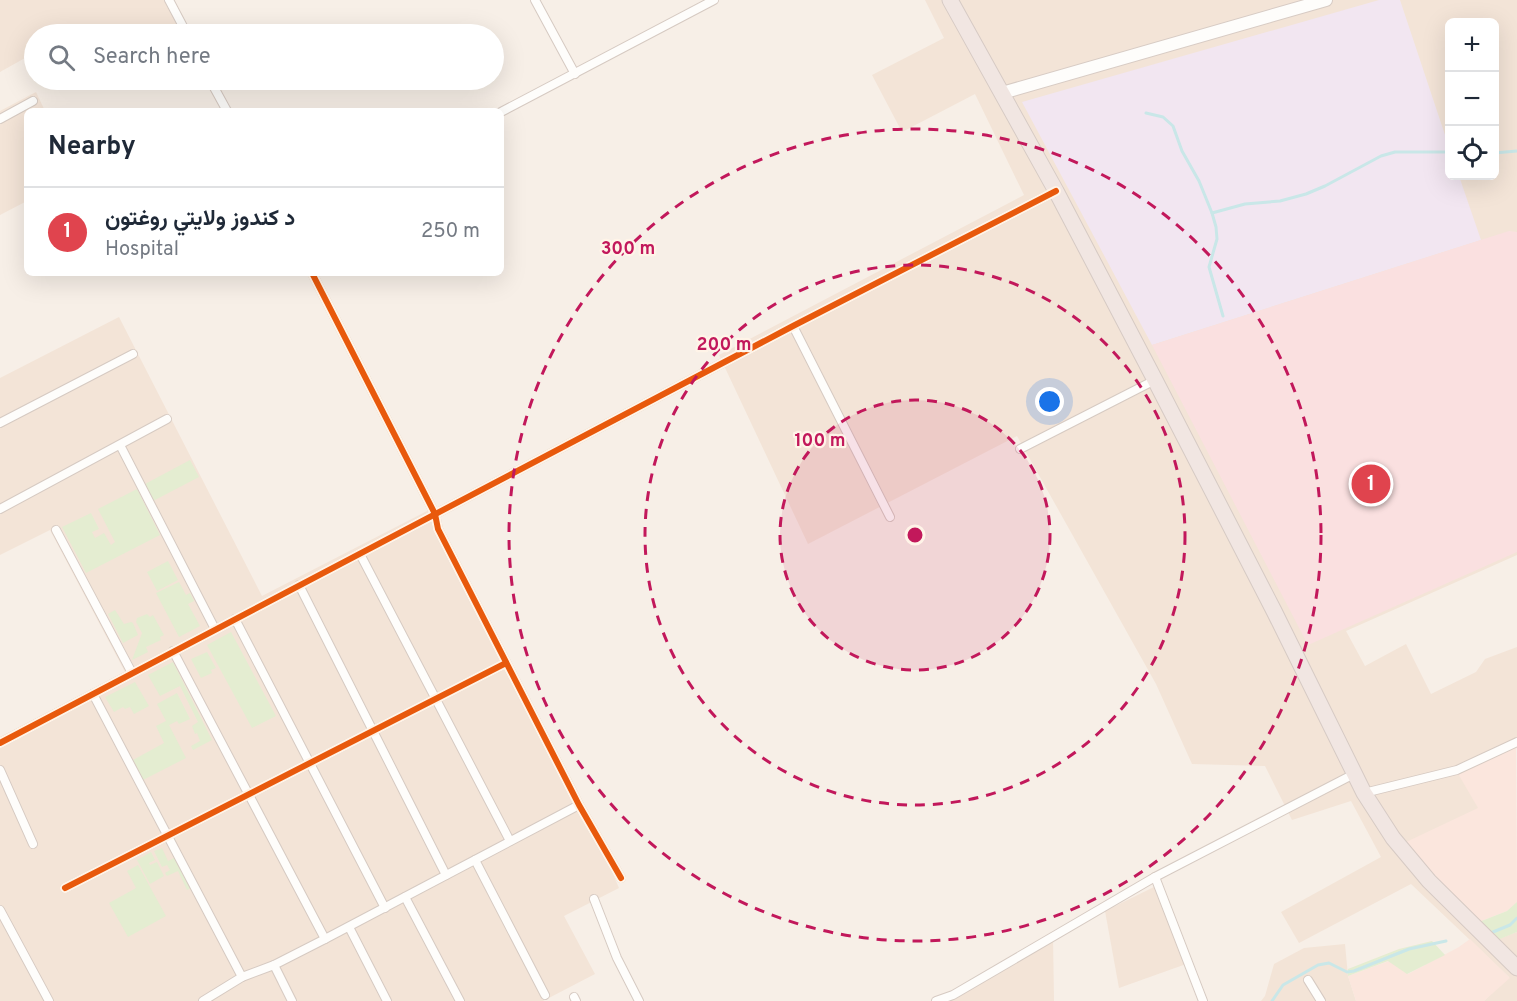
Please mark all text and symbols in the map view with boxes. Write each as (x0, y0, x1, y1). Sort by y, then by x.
map controls (1445, 18, 1499, 180)
button: + (1445, 18, 1499, 72)
search box (24, 24, 504, 90)
icon: search (45, 41, 78, 74)
text: Search here (93, 44, 211, 71)
button: − (1445, 72, 1499, 126)
button: locate (1445, 126, 1499, 180)
text: Nearby (48, 131, 136, 164)
text: د کندوز ولایتي روغتون (105, 206, 295, 233)
text: 1 (64, 219, 72, 245)
text: 250 m (421, 219, 480, 245)
text: Hospital (105, 237, 179, 263)
text: 300 m (601, 238, 655, 261)
text: 200 m (696, 334, 752, 357)
your location (1035, 387, 1064, 416)
text: 100 m (794, 430, 846, 453)
pin: 1 (1352, 462, 1390, 506)
centre of rings (905, 525, 925, 545)

